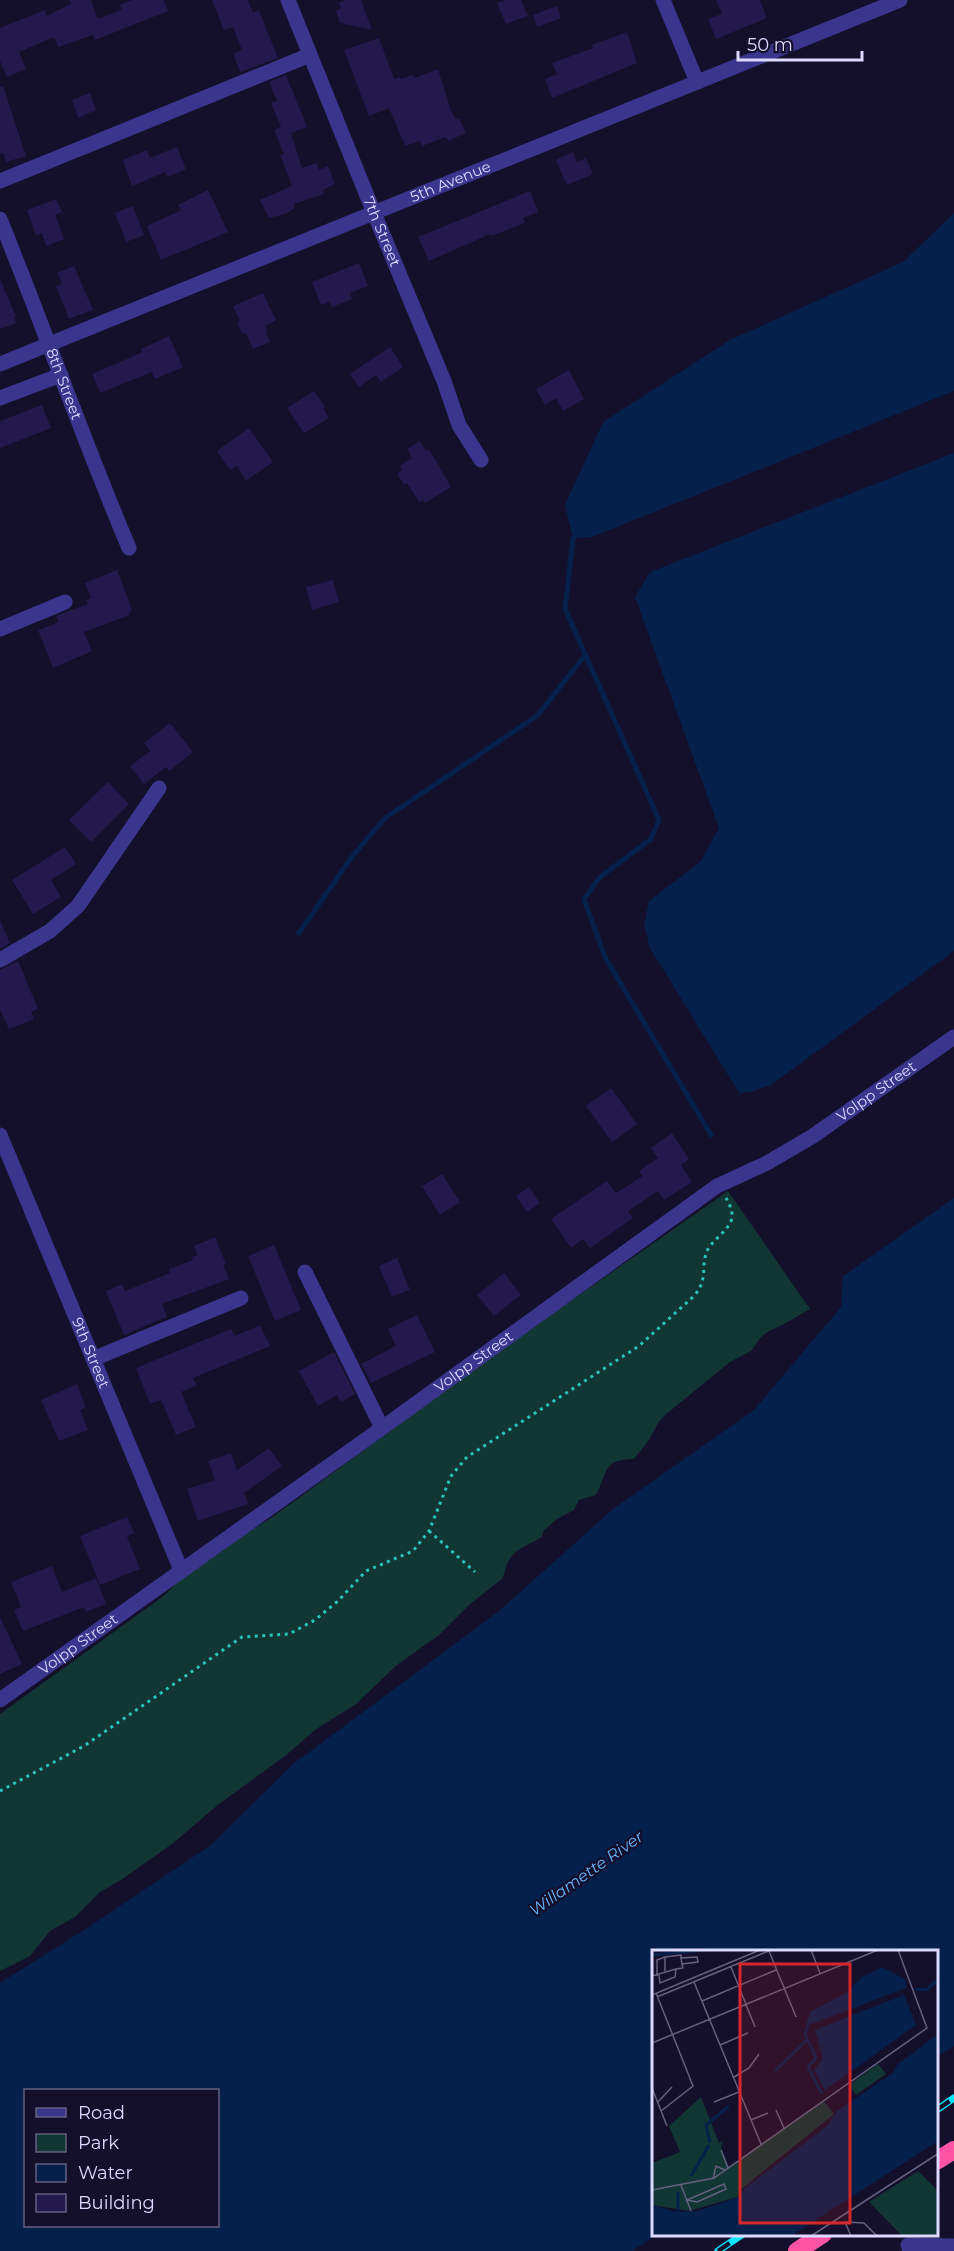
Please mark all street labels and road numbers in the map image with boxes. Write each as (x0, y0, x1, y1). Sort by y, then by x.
street label: 5th Avenue (407, 157, 493, 206)
street label: 7th Street (359, 194, 405, 269)
street label: 8th Street (42, 345, 87, 422)
street label: Volpp Street (833, 1057, 919, 1126)
street label: 9th Street (68, 1314, 114, 1391)
street label: Volpp Street (430, 1327, 517, 1396)
street label: Volpp Street (35, 1609, 121, 1679)

